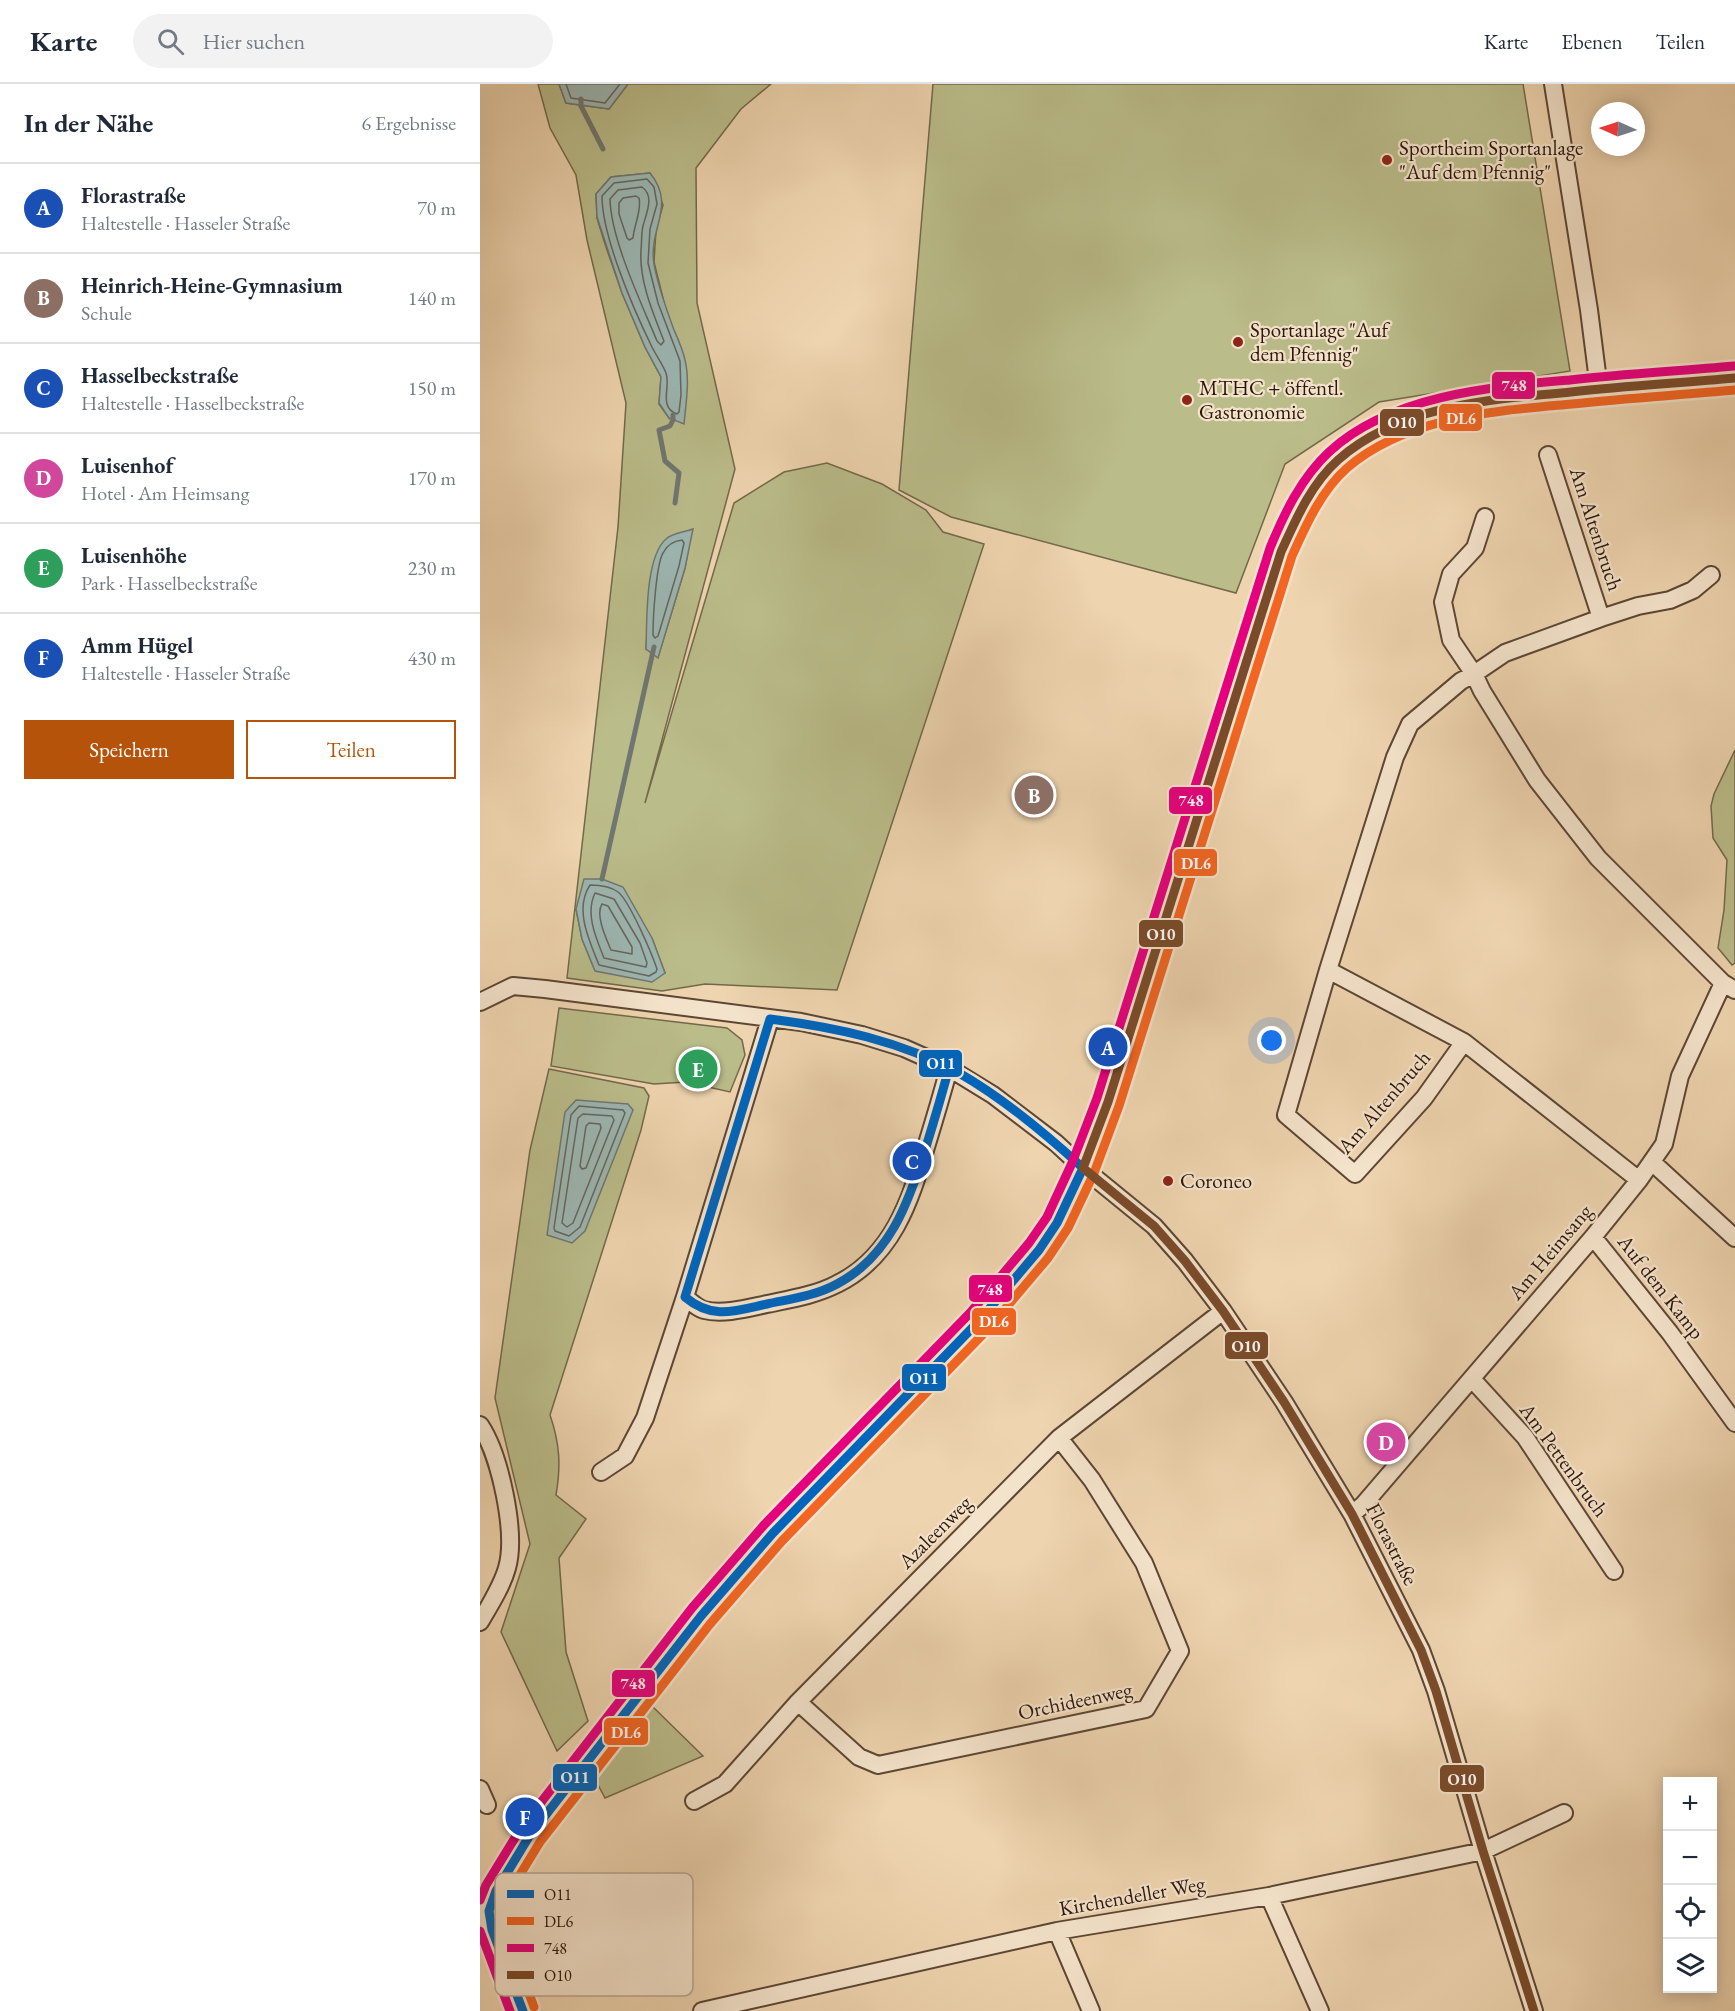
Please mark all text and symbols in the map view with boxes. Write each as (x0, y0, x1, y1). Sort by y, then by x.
search box (133, 14, 553, 68)
text: Karte (30, 23, 97, 59)
icon: search (154, 25, 187, 58)
text: Hier suchen (202, 27, 305, 56)
text: Karte (1484, 28, 1528, 55)
text: Ebenen (1561, 28, 1622, 55)
text: Teilen (1655, 28, 1705, 55)
north arrow (1591, 102, 1645, 156)
text: In der Nähe (24, 106, 153, 140)
text: 6 Ergebnisse (361, 110, 456, 136)
place label: Sportheim Sportanlage "Auf dem Pfennig" (1399, 134, 1583, 185)
marker: Sportheim Sportanlage "Auf dem Pfennig" (1380, 153, 1394, 167)
text: Florastraße (81, 181, 186, 210)
text: A (36, 195, 51, 221)
text: 70 m (417, 195, 456, 221)
text: Haltestelle · Hasseler Straße (81, 210, 290, 236)
text: Heinrich-Heine-Gymnasium (81, 271, 343, 300)
text: B (37, 285, 50, 311)
text: 140 m (408, 285, 456, 311)
text: Schule (81, 300, 132, 326)
place label: Sportanlage "Auf dem Pfennig" (1250, 316, 1391, 367)
marker: Sportanlage "Auf dem Pfennig" (1231, 335, 1245, 349)
text: Hasselbeckstraße (81, 361, 238, 390)
line badge: 748 (1491, 371, 1536, 400)
place label: MTHC + öffentl. Gastronomie (1199, 374, 1344, 425)
text: C (36, 375, 51, 401)
text: 150 m (408, 375, 456, 401)
text: 748 (1501, 375, 1527, 396)
text: Haltestelle · Hasselbeckstraße (81, 390, 304, 416)
marker: MTHC + öffentl. Gastronomie (1180, 393, 1194, 407)
line badge: DL6 (1438, 403, 1483, 432)
line badge: O10 (1379, 408, 1425, 437)
text: DL6 (1446, 408, 1477, 429)
text: O10 (1387, 412, 1417, 433)
text: Luisenhof (81, 451, 173, 480)
street label: Am Altenbruch (1563, 462, 1629, 594)
text: D (36, 465, 51, 491)
text: 170 m (408, 465, 456, 491)
text: Hotel · Am Heimsang (81, 480, 250, 506)
text: Luisenhöhe (81, 541, 187, 570)
text: E (38, 555, 49, 581)
text: 230 m (408, 555, 456, 581)
text: Park · Hasselbeckstraße (81, 570, 257, 596)
text: Amm Hügel (81, 631, 193, 660)
text: F (38, 645, 49, 671)
text: 430 m (408, 645, 456, 671)
text: Haltestelle · Hasseler Straße (81, 660, 290, 686)
button: Speichern (24, 720, 234, 779)
button: Teilen (246, 720, 456, 779)
pin: B (1014, 772, 1054, 818)
line badge: 748 (1168, 786, 1213, 815)
text: 748 (1178, 790, 1204, 811)
line badge: DL6 (1173, 848, 1218, 877)
text: DL6 (1181, 853, 1212, 874)
line badge: O10 (1138, 919, 1184, 948)
text: O10 (1146, 924, 1176, 945)
pin: A (1088, 1024, 1128, 1070)
your location (1257, 1026, 1286, 1055)
street label: Am Altenbruch (1331, 1044, 1436, 1160)
pin: E (678, 1046, 718, 1092)
line badge: O11 (918, 1049, 963, 1078)
text: O11 (926, 1053, 956, 1074)
pin: C (892, 1138, 932, 1184)
place label: Coroneo (1180, 1167, 1252, 1194)
marker: Coroneo (1161, 1174, 1175, 1188)
street label: Am Heimsang (1501, 1197, 1598, 1306)
street label: Auf dem Kamp (1611, 1228, 1711, 1345)
line badge: 748 (968, 1274, 1013, 1303)
text: 748 (977, 1279, 1003, 1300)
line badge: DL6 (971, 1307, 1017, 1336)
text: DL6 (979, 1311, 1010, 1332)
line badge: O10 (1224, 1331, 1269, 1360)
text: O10 (1231, 1336, 1261, 1357)
line badge: O11 (901, 1363, 947, 1392)
text: O11 (909, 1368, 939, 1389)
street label: Am Pettenbruch (1513, 1397, 1615, 1522)
pin: D (1366, 1420, 1406, 1464)
street label: Azaleenweg (891, 1488, 978, 1575)
street label: Florastraße (1360, 1498, 1425, 1590)
line badge: 748 (611, 1669, 656, 1698)
text: 748 (620, 1673, 646, 1694)
street label: Orchideenweg (1015, 1675, 1135, 1726)
line badge: DL6 (603, 1717, 649, 1746)
text: DL6 (611, 1722, 642, 1743)
line badge: O11 (552, 1763, 598, 1792)
line badge: O10 (1439, 1764, 1485, 1793)
text: O11 (560, 1767, 590, 1788)
text: O10 (1447, 1769, 1477, 1790)
map controls (1663, 1777, 1717, 1993)
button: + (1663, 1777, 1717, 1831)
pin: F (506, 1794, 544, 1840)
button: − (1663, 1831, 1717, 1885)
street label: Kirchendeller Weg (1057, 1869, 1208, 1922)
legend (495, 1873, 693, 1996)
text: O11 (544, 1884, 572, 1905)
button: locate (1663, 1885, 1717, 1939)
text: DL6 (544, 1911, 573, 1932)
text: 748 (544, 1938, 567, 1959)
button: layers (1663, 1939, 1717, 1993)
text: O10 (544, 1965, 572, 1986)

